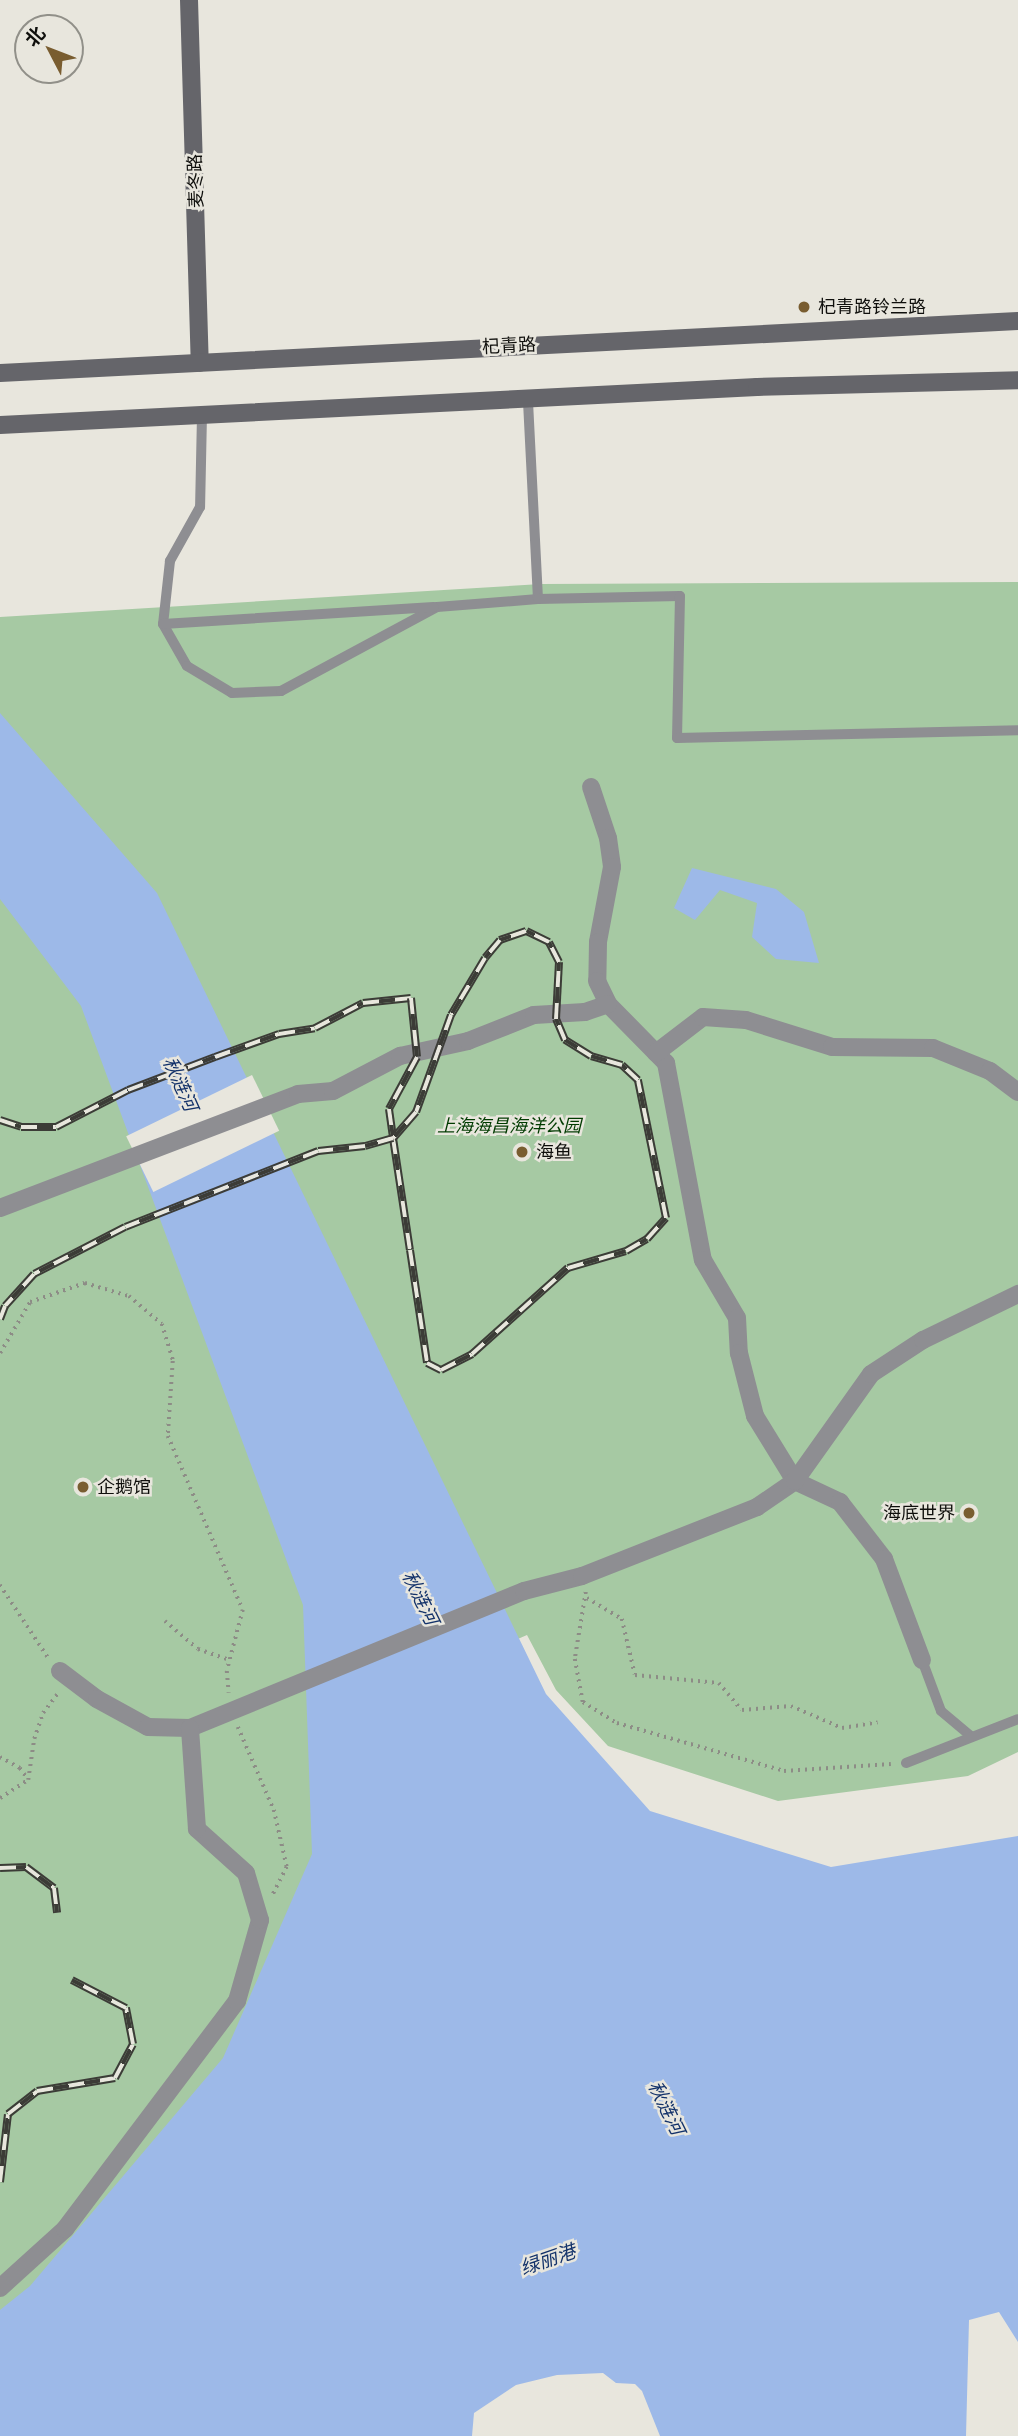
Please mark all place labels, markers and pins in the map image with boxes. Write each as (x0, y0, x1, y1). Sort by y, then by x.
place label: 杞青路铃兰路 (818, 296, 926, 318)
marker: 杞青路铃兰路 (796, 299, 812, 315)
place label: 海鱼 (536, 1141, 572, 1163)
marker: 海鱼 (514, 1144, 530, 1160)
place label: 企鹅馆 (97, 1476, 151, 1498)
marker: 企鹅馆 (75, 1479, 91, 1495)
place label: 海底世界 (883, 1502, 955, 1524)
marker: 海底世界 (961, 1505, 977, 1521)

